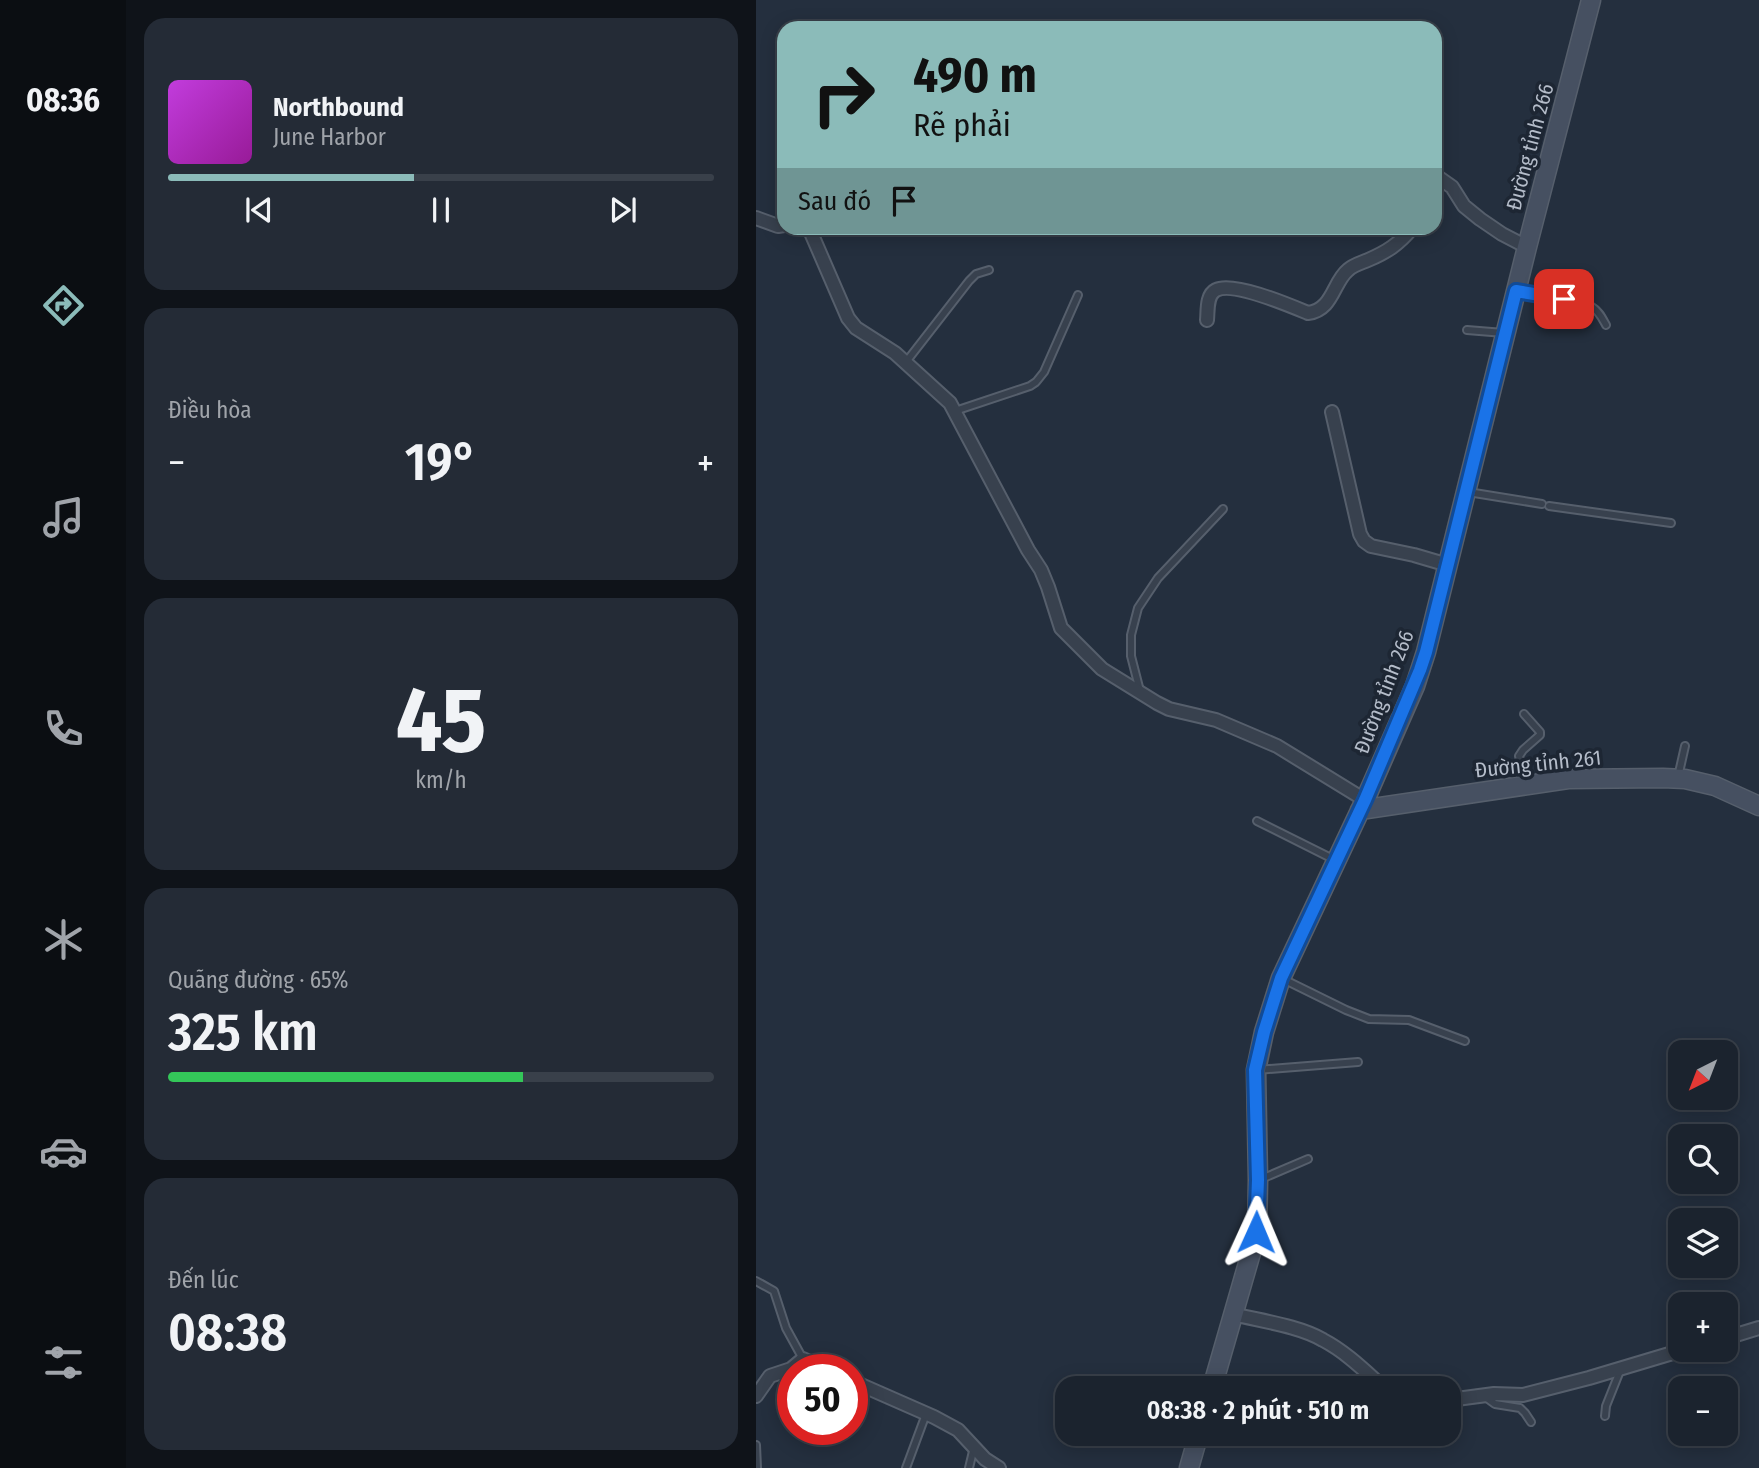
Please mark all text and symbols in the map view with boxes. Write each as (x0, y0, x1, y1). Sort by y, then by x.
text: 490 m (913, 46, 1037, 105)
icon: right (798, 49, 889, 140)
text: 08:36 (26, 81, 100, 119)
street label: Đường tỉnh 266 (1501, 81, 1559, 213)
text: Northbound (273, 92, 404, 123)
text: Rẽ phải (913, 106, 1011, 144)
text: June Harbor (273, 123, 386, 151)
icon: arrive (885, 182, 923, 220)
text: Sau đó (798, 186, 871, 217)
icon: previous (240, 191, 278, 229)
icon: pause (422, 191, 460, 229)
icon: next (604, 191, 642, 229)
pin (1534, 269, 1594, 329)
icon: arrive (1545, 280, 1583, 318)
icon: directions (39, 281, 88, 330)
text: Điều hòa (168, 396, 252, 424)
text: 19° (405, 431, 477, 494)
text: − (168, 440, 185, 486)
text: + (697, 440, 714, 486)
icon: music (39, 493, 88, 542)
street label: Đường tỉnh 266 (1349, 627, 1419, 757)
text: 45 (396, 666, 486, 775)
icon: phone (39, 704, 88, 753)
street label: Đường tỉnh 261 (1473, 744, 1603, 784)
text: km/h (415, 766, 467, 794)
icon: climate (39, 915, 88, 964)
text: Quãng đường · 65% (168, 966, 348, 994)
text: 325 km (168, 1001, 318, 1064)
north arrow (1668, 1040, 1738, 1110)
map controls (1668, 1040, 1738, 1446)
button: search (1668, 1124, 1738, 1194)
icon: car (39, 1127, 88, 1176)
position arrow (1219, 1195, 1293, 1269)
button: layers (1668, 1208, 1738, 1278)
text: Đến lúc (168, 1266, 238, 1294)
button: + (1668, 1292, 1738, 1362)
text: 08:38 (168, 1301, 287, 1364)
icon: filters (39, 1338, 88, 1387)
speed limit sign: 50 (777, 1354, 868, 1445)
button: − (1668, 1376, 1738, 1446)
text: 08:38 · 2 phút · 510 m (1146, 1395, 1370, 1426)

